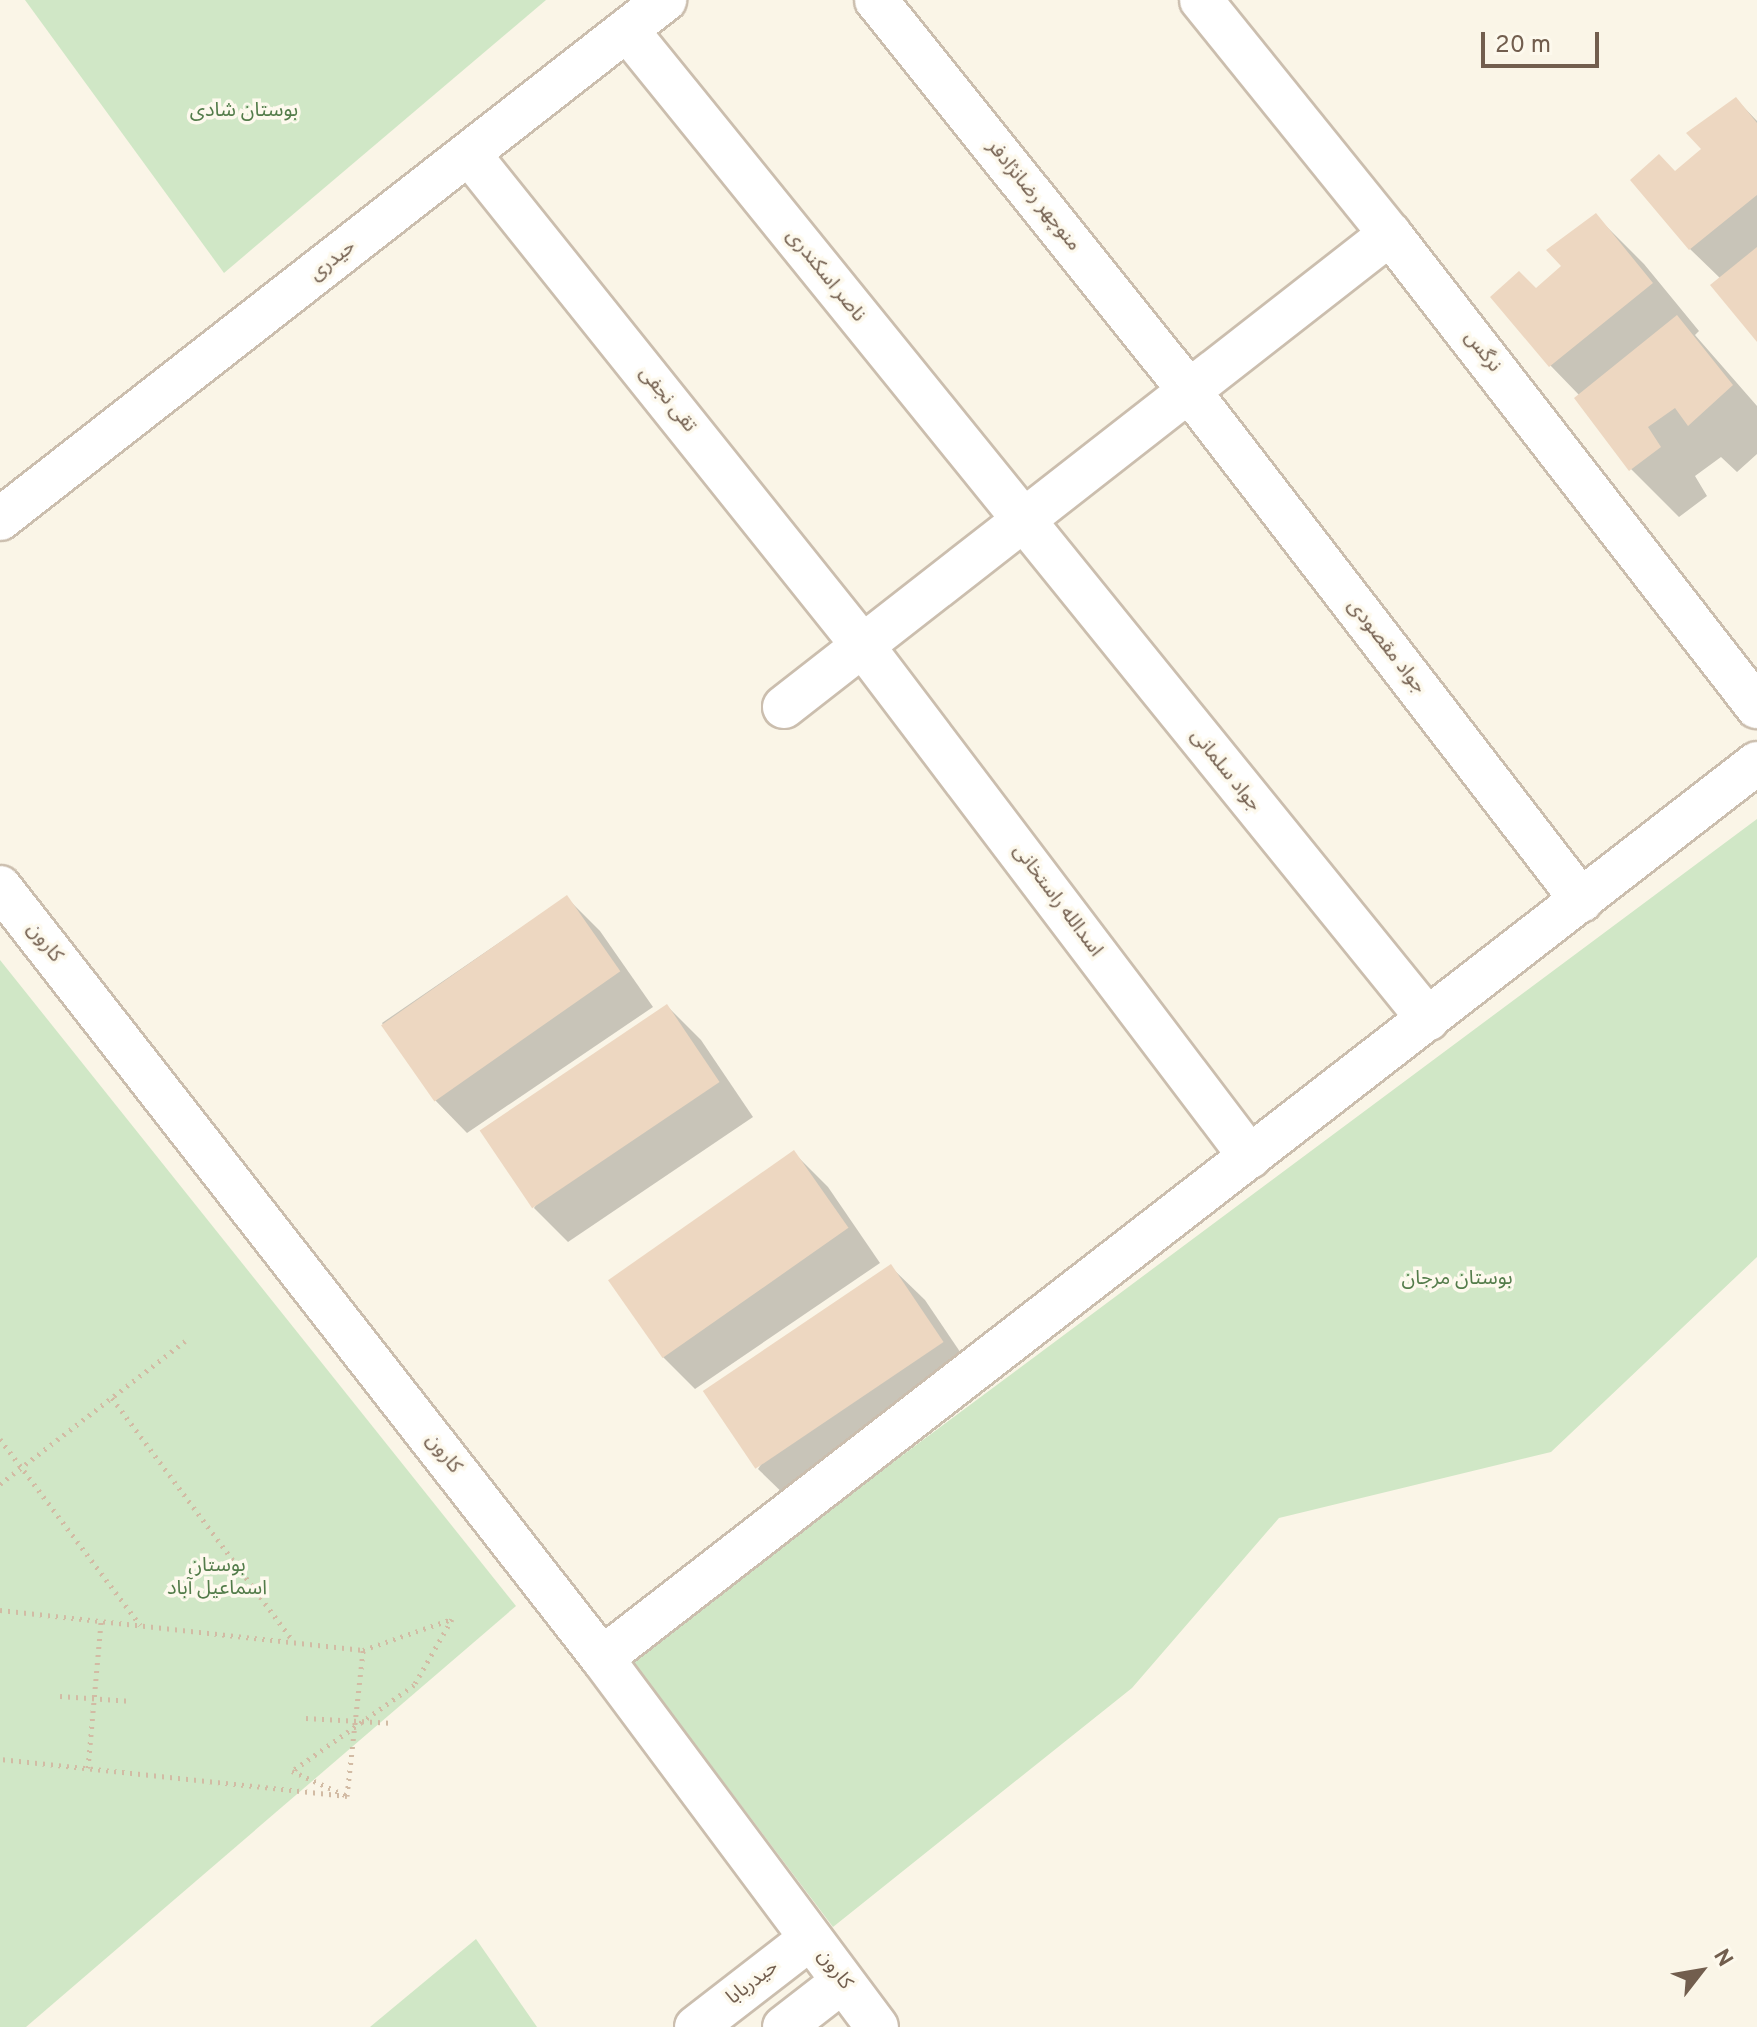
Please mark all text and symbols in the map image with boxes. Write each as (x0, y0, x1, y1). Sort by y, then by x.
scale bar (1485, 16, 1603, 66)
text: 20 m (1495, 31, 1551, 61)
park label: بوستان شادی (190, 99, 298, 123)
street label: منوچهر رضانژادفر (981, 136, 1085, 256)
street label: ناصر اسکندری (780, 225, 870, 327)
street label: حیدری (305, 235, 361, 287)
street label: نرگس (1458, 326, 1506, 378)
street label: تقی نجفی (633, 362, 701, 438)
street label: جواد مقصودی (1342, 595, 1430, 699)
street label: جواد سلمانی (1184, 725, 1266, 817)
street label: اسدالله راستخانی (1007, 840, 1107, 962)
street label: کارون (21, 918, 67, 968)
park label: بوستان مرجان (1401, 1267, 1513, 1291)
street label: کارون (420, 1429, 466, 1479)
park label: بوستان اسماعیل آباد (167, 1555, 267, 1602)
north arrow (1661, 1931, 1741, 2011)
street label: کارون (811, 1945, 857, 1995)
text: N (1706, 1945, 1738, 1972)
street label: حيدربابا (722, 1955, 784, 2011)

